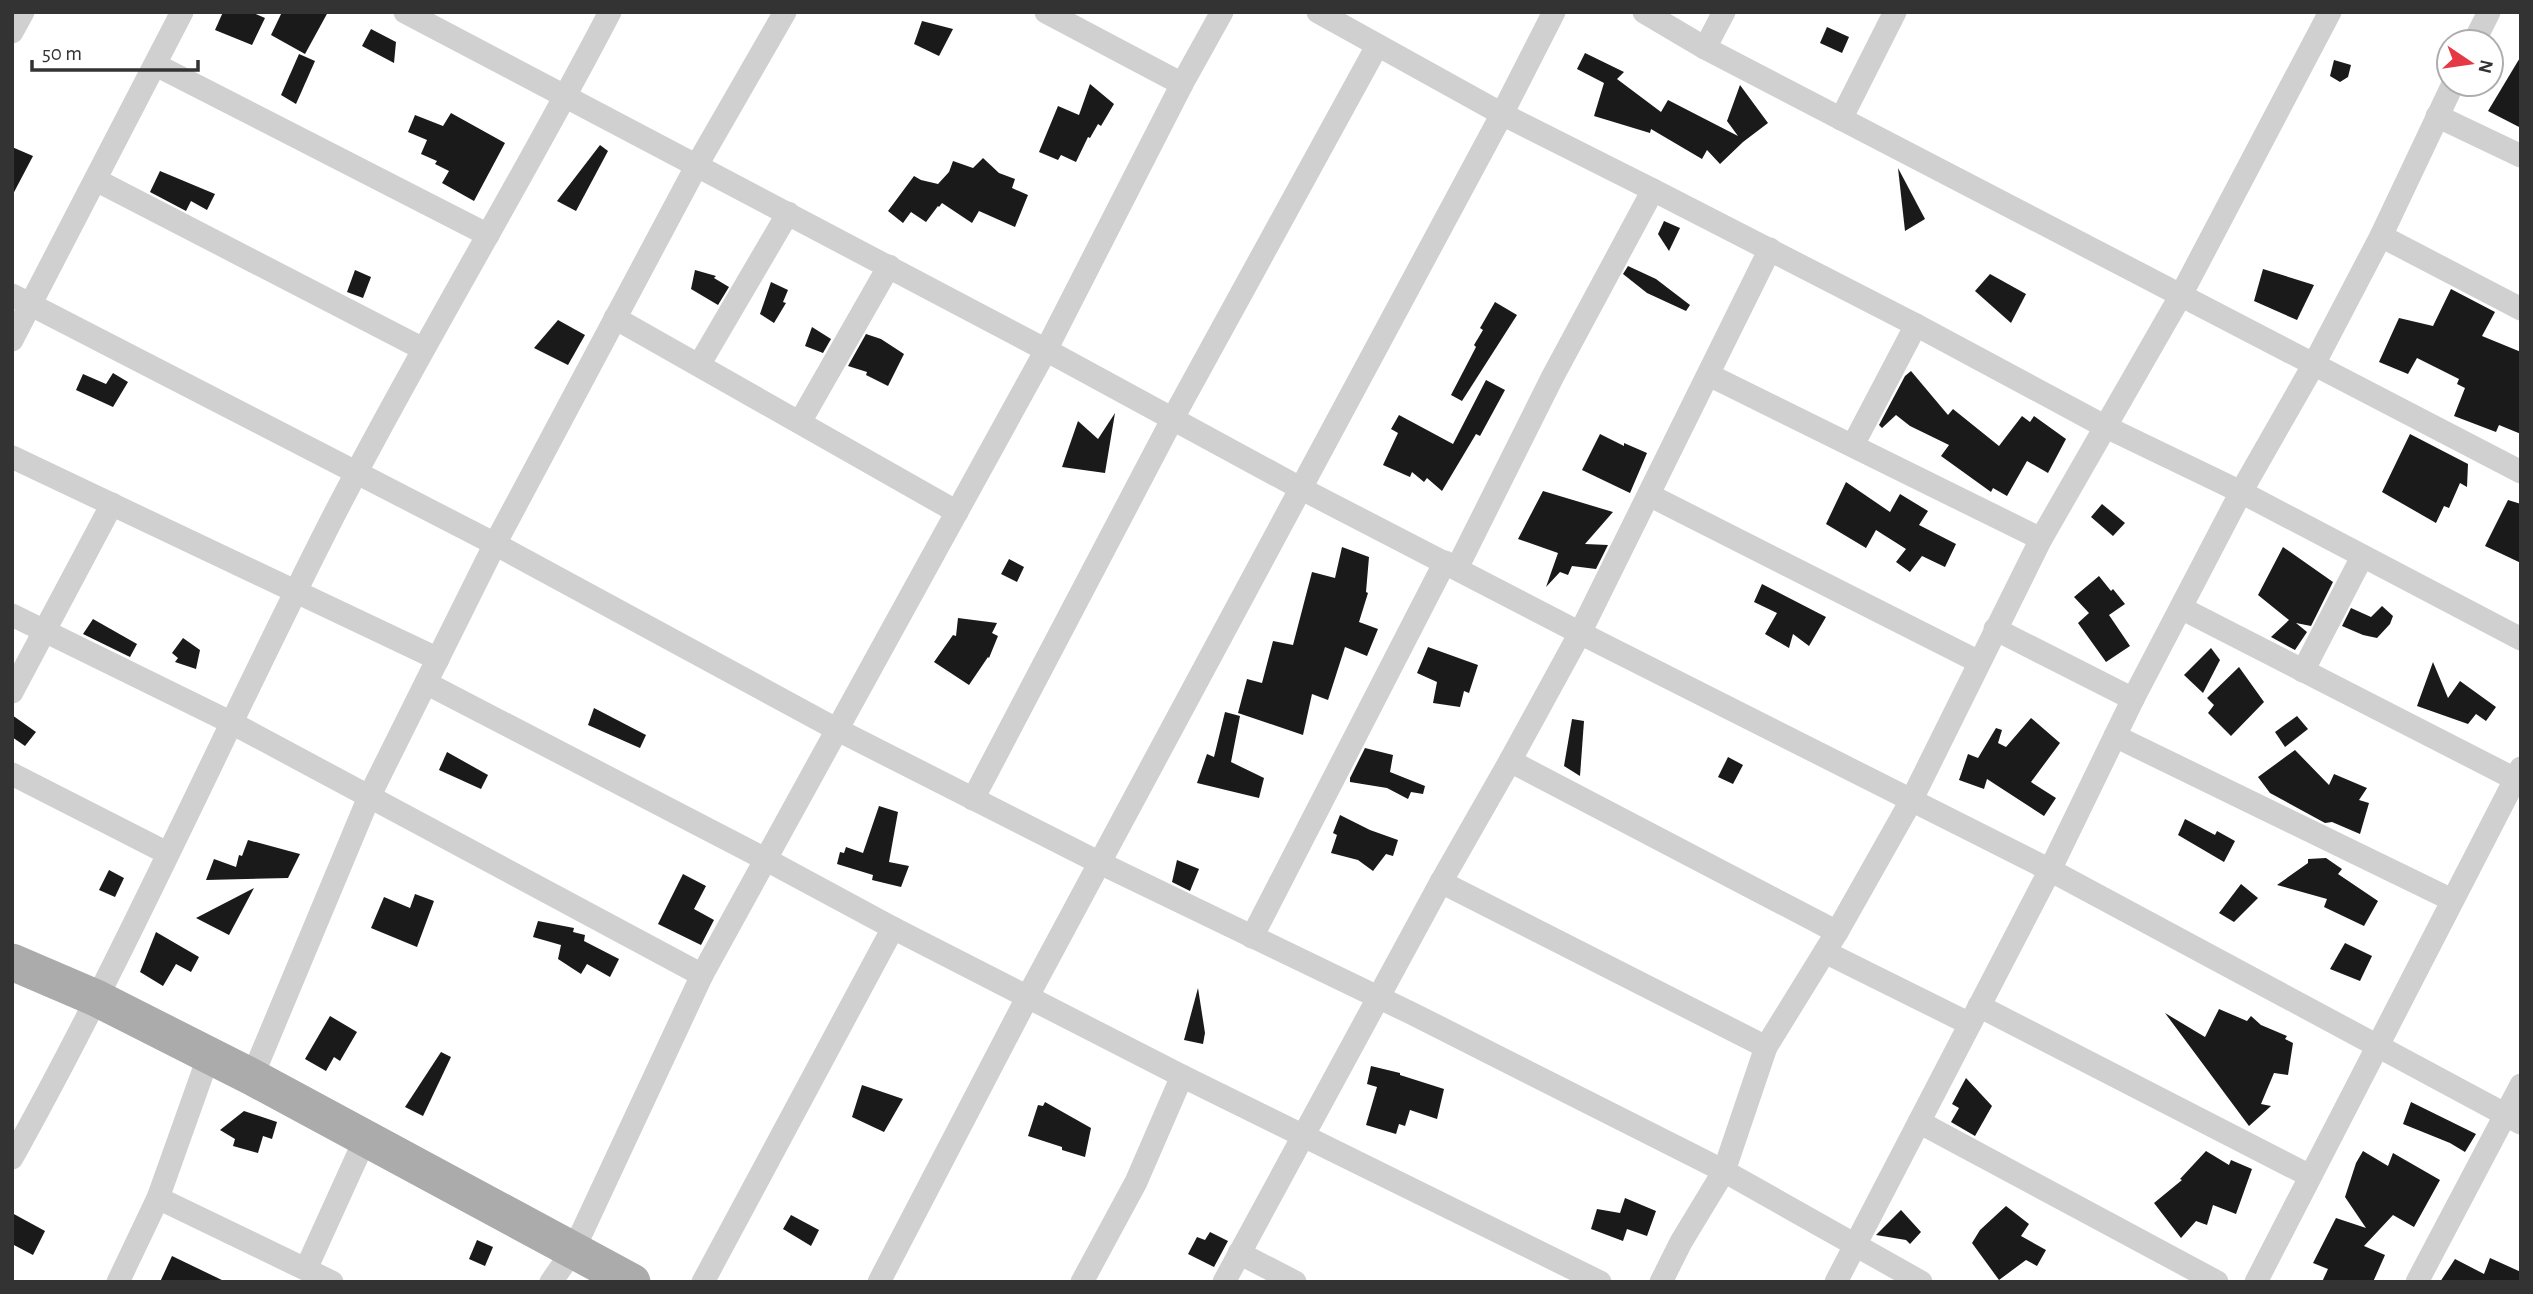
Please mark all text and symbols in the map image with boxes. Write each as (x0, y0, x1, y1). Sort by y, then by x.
scale bar (32, 28, 198, 72)
north arrow (2435, 28, 2505, 98)
text: 50 m (42, 43, 82, 64)
text: N (2474, 58, 2496, 75)

